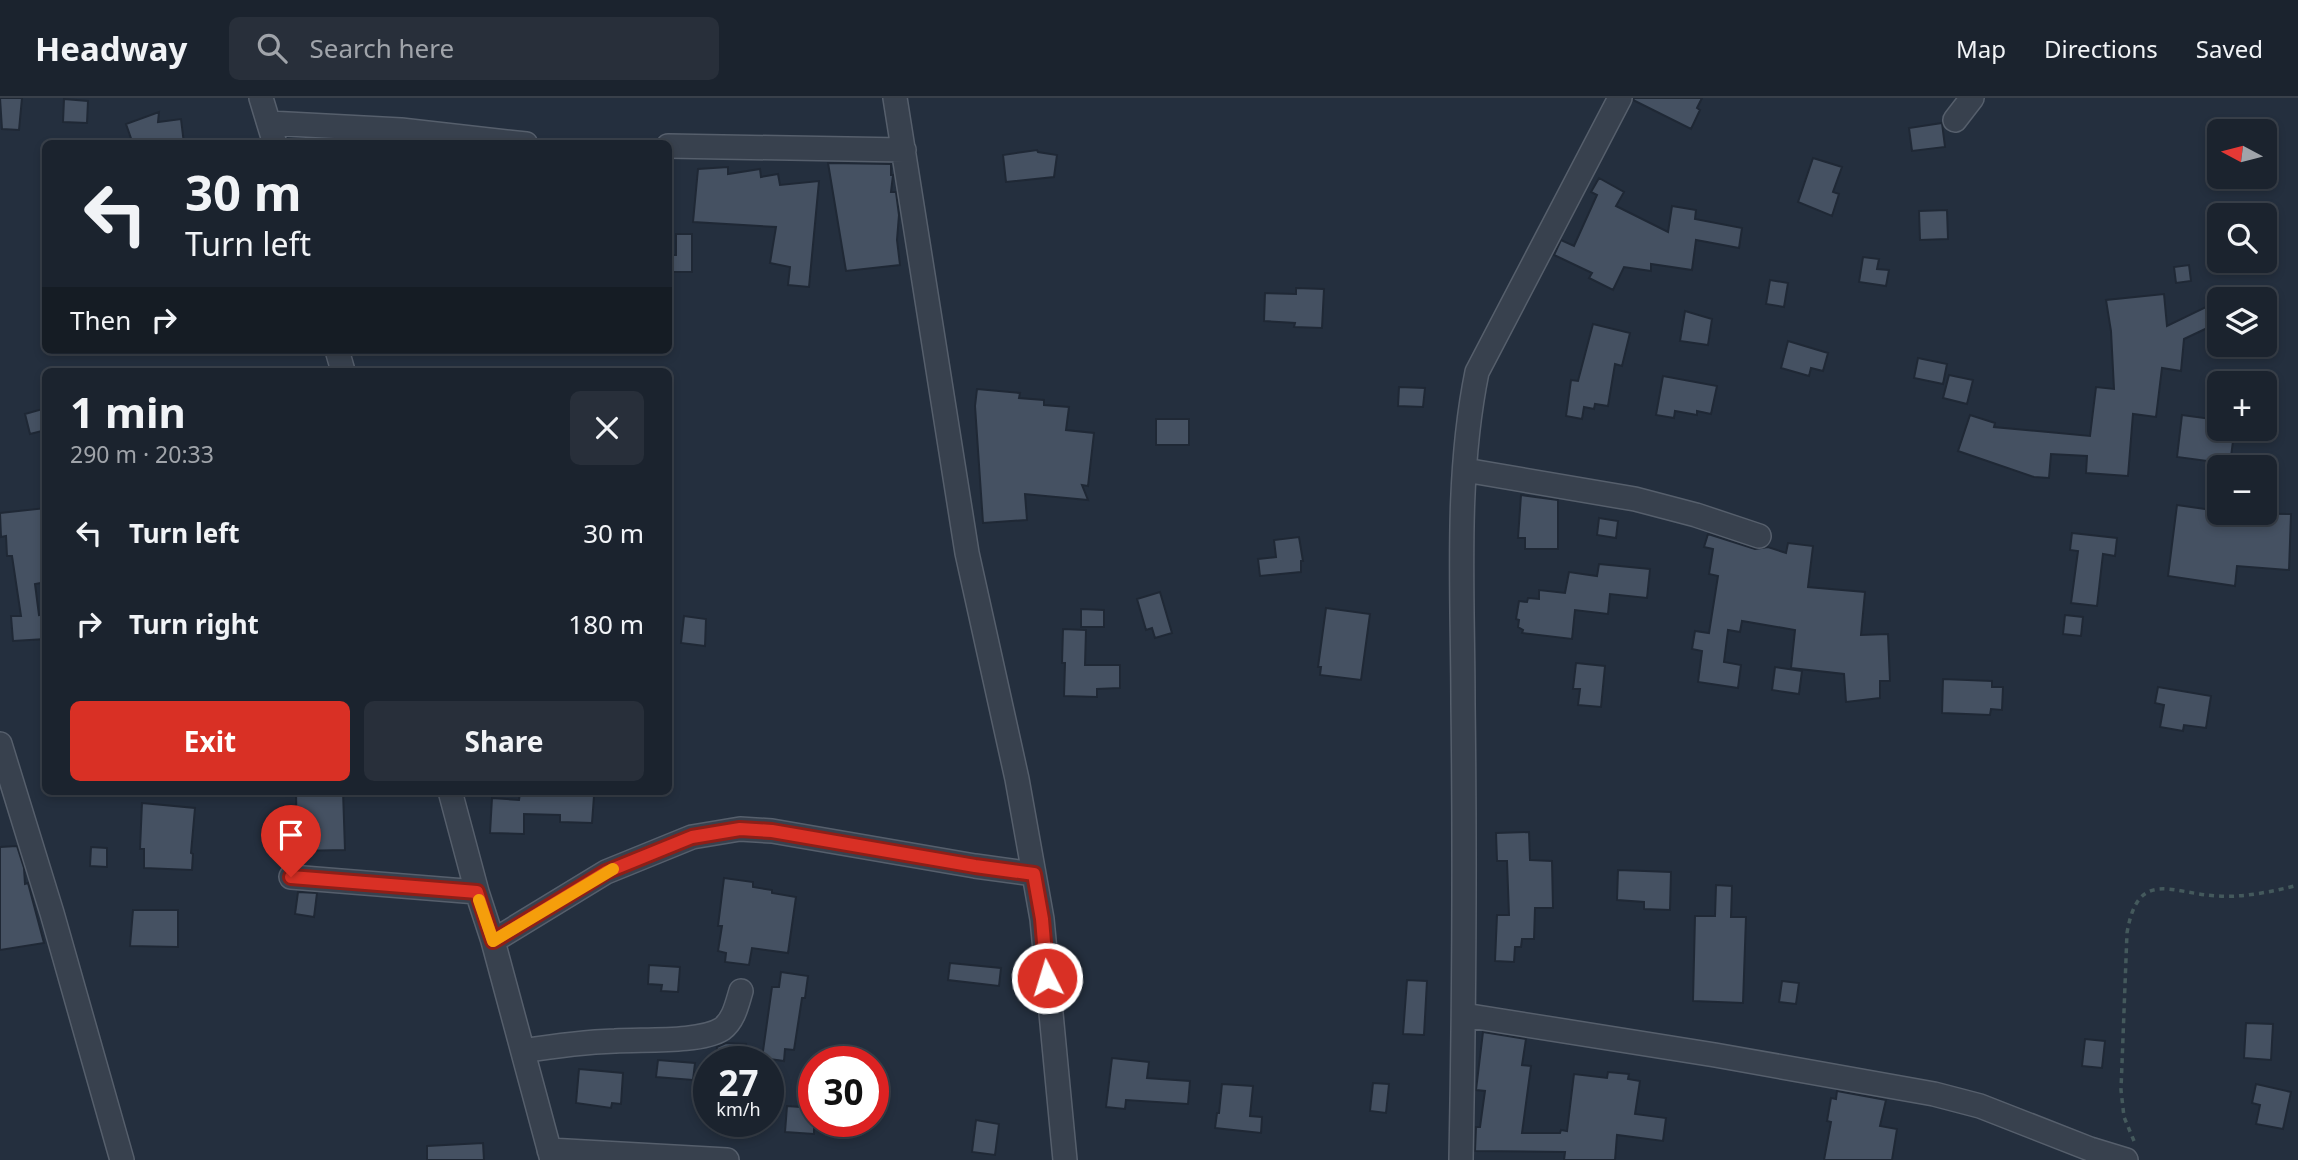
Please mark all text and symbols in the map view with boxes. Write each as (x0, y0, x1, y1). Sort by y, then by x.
search box (229, 17, 719, 80)
text: Headway (35, 26, 187, 71)
icon: search (253, 29, 291, 67)
text: Search here (309, 30, 454, 66)
text: Map (1956, 32, 2006, 65)
text: Directions (2044, 32, 2158, 65)
text: Saved (2196, 32, 2263, 65)
north arrow (2207, 119, 2277, 189)
map controls (2207, 119, 2277, 525)
text: 30 m (185, 159, 302, 225)
icon: left (70, 168, 161, 259)
button: search (2207, 203, 2277, 273)
text: Turn left (185, 222, 311, 265)
button: layers (2207, 287, 2277, 357)
icon: right (145, 301, 183, 339)
text: Then (70, 302, 131, 338)
button: + (2207, 371, 2277, 441)
text: 1 min (70, 383, 186, 440)
button: close (570, 391, 644, 465)
text: 290 m · 20:33 (70, 438, 214, 470)
button: − (2207, 455, 2277, 525)
icon: left (70, 514, 108, 552)
text: Turn left (129, 515, 240, 551)
text: 30 m (583, 515, 644, 551)
icon: right (70, 605, 108, 643)
text: Turn right (129, 606, 259, 642)
text: 180 m (568, 606, 644, 642)
button: Exit (70, 701, 350, 781)
button: Share (364, 701, 644, 781)
pin (261, 805, 321, 877)
icon: arrive (272, 816, 310, 854)
position arrow (1010, 941, 1084, 1015)
speed limit sign: 30 (798, 1046, 889, 1137)
text: 27 (718, 1059, 759, 1106)
text: km/h (716, 1097, 761, 1121)

